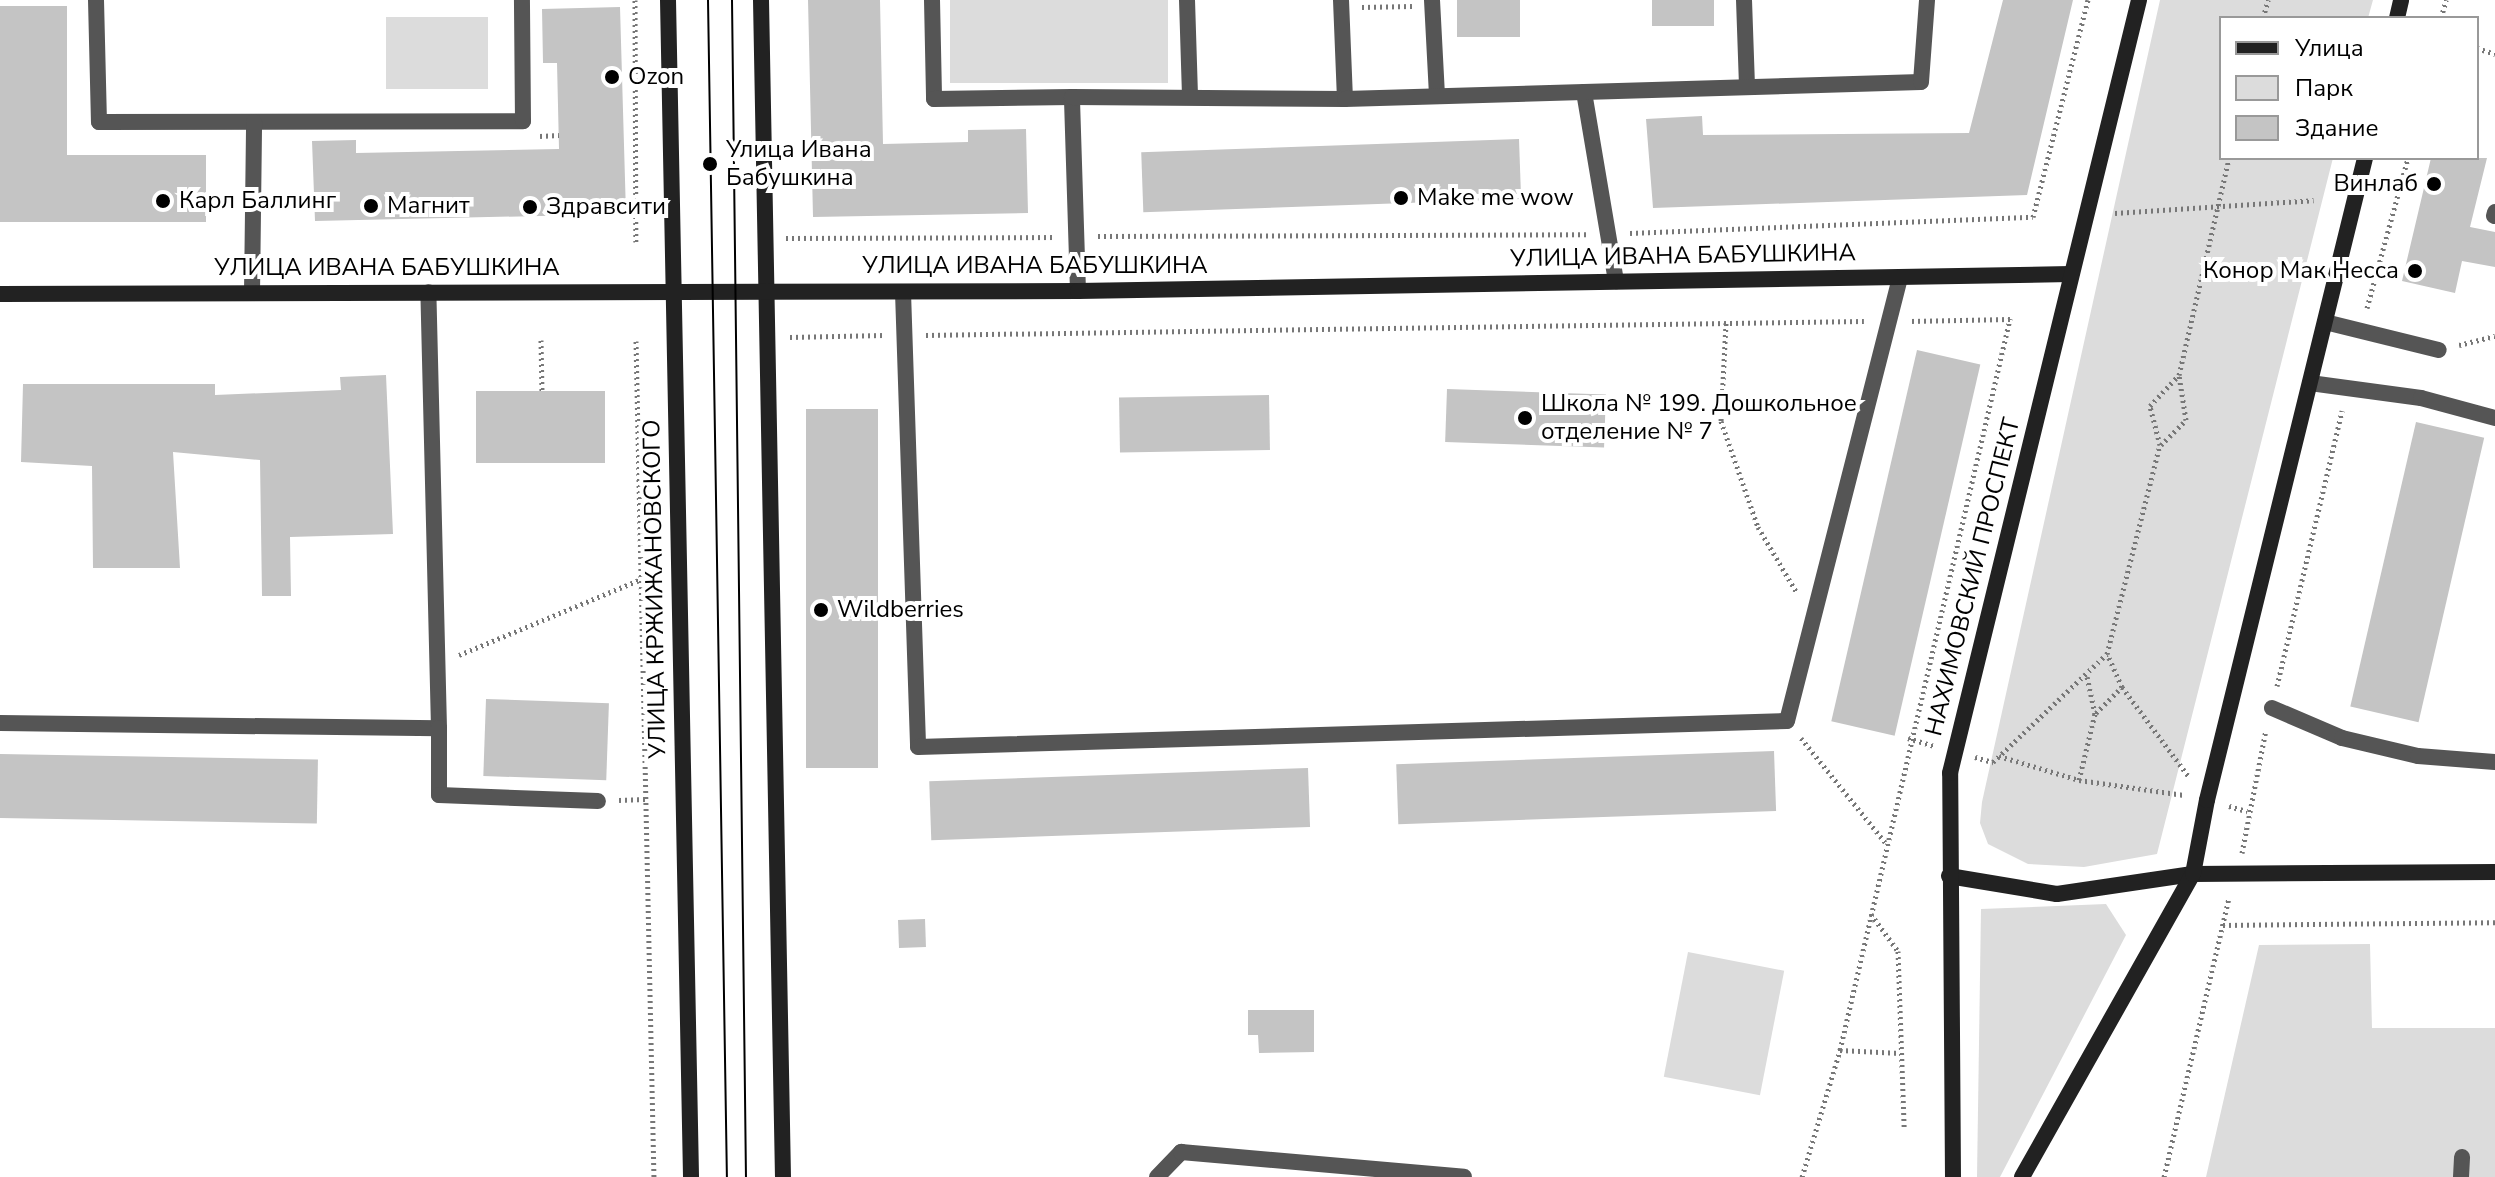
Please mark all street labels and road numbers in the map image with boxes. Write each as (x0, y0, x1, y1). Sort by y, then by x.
street label: УЛИЦА ИВАНА БАБУШКИНА (1510, 239, 1856, 273)
street label: УЛИЦА ИВАНА БАБУШКИНА (862, 252, 1208, 280)
street label: УЛИЦА ИВАНА БАБУШКИНА (214, 254, 560, 282)
street label: НАХИМОВСКИЙ ПРОСПЕКТ (1920, 415, 2026, 739)
street label: УЛИЦА КРЖИЖАНОВСКОГО (638, 419, 672, 759)

